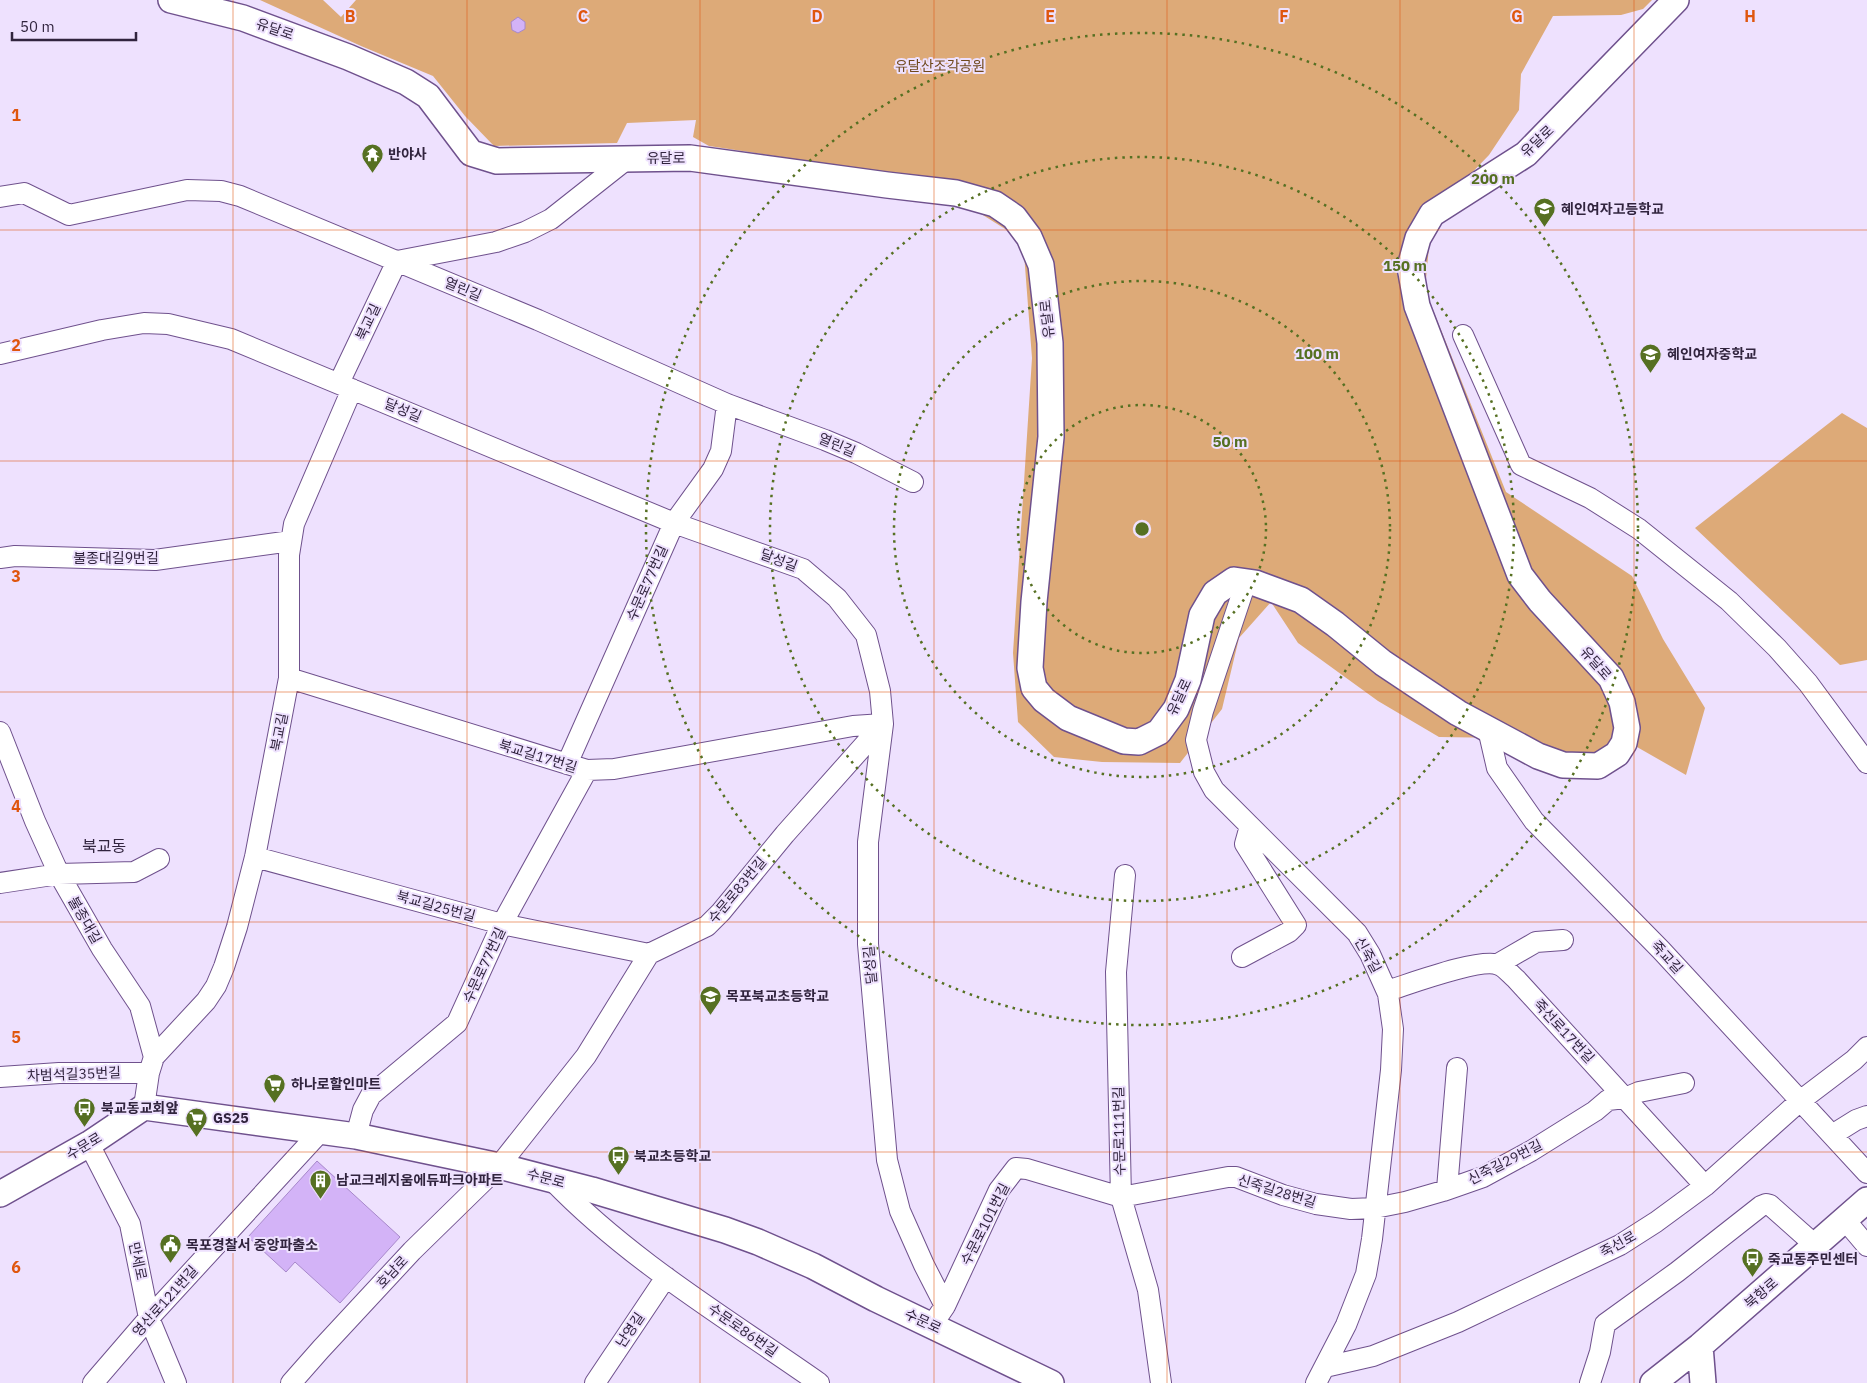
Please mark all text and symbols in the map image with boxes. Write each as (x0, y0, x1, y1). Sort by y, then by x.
text: B (345, 6, 356, 26)
text: C (578, 6, 588, 26)
text: D (811, 6, 823, 26)
text: E (1045, 6, 1055, 26)
text: F (1279, 6, 1289, 26)
text: G (1511, 6, 1523, 26)
text: H (1744, 6, 1756, 26)
scale bar (12, 10, 136, 42)
street label: 유달로 (254, 14, 296, 44)
text: 50 m (20, 17, 55, 36)
park label: 유달산조각공원 (895, 57, 985, 75)
text: 1 (11, 105, 21, 125)
street label: 유달로 (1517, 121, 1557, 161)
temple icon: 반야사 (360, 142, 384, 173)
place label: 반야사 (388, 145, 427, 163)
street label: 유달로 (647, 149, 685, 167)
text: 200 m (1471, 169, 1515, 188)
school or university icon: 혜인여자고등학교 (1533, 197, 1557, 228)
place label: 혜인여자고등학교 (1561, 200, 1664, 218)
text: 150 m (1383, 256, 1427, 275)
street label: 열린길 (442, 273, 484, 305)
street label: 유달로 (1036, 299, 1058, 339)
street label: 북교길 (352, 301, 384, 343)
text: 2 (11, 335, 21, 355)
school or university icon: 혜인여자중학교 (1639, 342, 1663, 373)
text: 100 m (1295, 344, 1339, 363)
place label: 혜인여자중학교 (1667, 345, 1757, 363)
street label: 달성길 (382, 394, 424, 426)
street label: 열린길 (816, 429, 858, 461)
text: 50 m (1213, 432, 1247, 451)
centre of rings (1133, 520, 1151, 538)
street label: 수문로77번길 (622, 542, 672, 624)
street label: 달성길 (758, 545, 800, 575)
street label: 불종대길9번길 (73, 549, 159, 567)
text: 3 (11, 566, 21, 586)
street label: 유달로 (1577, 643, 1616, 684)
street label: 유달로 (1163, 676, 1195, 718)
street label: 북교길 (266, 711, 292, 753)
street label: 북교길17번길 (497, 736, 579, 776)
text: 4 (11, 796, 21, 816)
district label: 북교동 (82, 836, 126, 856)
street label: 수문로83번길 (704, 853, 770, 927)
street label: 북교길25번길 (394, 887, 478, 925)
street label: 불종대길 (64, 893, 106, 947)
street label: 수문로77번길 (459, 924, 509, 1006)
street label: 신죽길 (1351, 934, 1385, 976)
street label: 죽교길 (1647, 937, 1687, 977)
street label: 달성길 (859, 945, 881, 985)
school or university icon: 목포북교초등학교 (698, 984, 722, 1015)
place label: 목포북교초등학교 (726, 987, 829, 1005)
street label: 죽선로17번길 (1530, 995, 1598, 1067)
text: 5 (11, 1027, 21, 1047)
street label: 차범석길35번길 (27, 1063, 121, 1085)
supermarket icon: 하나로할인마트 (263, 1072, 287, 1103)
place label: 하나로할인마트 (291, 1075, 381, 1093)
street label: 수문로111번길 (1109, 1086, 1129, 1176)
bus stop icon: 북교동교회앞 (73, 1096, 97, 1127)
place label: 북교동교회앞 (101, 1099, 178, 1117)
supermarket icon: GS25 (185, 1106, 209, 1137)
place label: GS25 (213, 1109, 249, 1127)
street label: 수문로 (63, 1128, 105, 1164)
street label: 신죽길29번길 (1465, 1136, 1545, 1188)
bus stop icon: 북교초등학교 (606, 1144, 630, 1175)
place label: 북교초등학교 (634, 1147, 711, 1165)
street label: 수문로 (525, 1164, 567, 1192)
building icon: 남교크레지움에듀파크아파트 (308, 1168, 332, 1199)
place label: 남교크레지움에듀파크아파트 (336, 1171, 504, 1189)
street label: 신죽길28번길 (1236, 1171, 1318, 1211)
street label: 수문로101번길 (957, 1180, 1013, 1268)
street label: 죽선로 (1597, 1227, 1639, 1261)
public building icon: 목포경찰서 중앙파출소 (158, 1233, 182, 1264)
place label: 목포경찰서 중앙파출소 (186, 1236, 318, 1254)
street label: 만세로 (125, 1240, 151, 1282)
bus stop icon: 죽교동주민센터 (1740, 1247, 1764, 1278)
place label: 죽교동주민센터 (1768, 1250, 1858, 1268)
street label: 호남로 (372, 1252, 412, 1292)
text: 6 (11, 1257, 21, 1277)
street label: 영산로121번길 (128, 1262, 202, 1340)
street label: 북항로 (1741, 1273, 1782, 1312)
street label: 수문로86번길 (705, 1299, 781, 1361)
street label: 수문로 (902, 1305, 944, 1337)
street label: 난영길 (612, 1309, 648, 1351)

